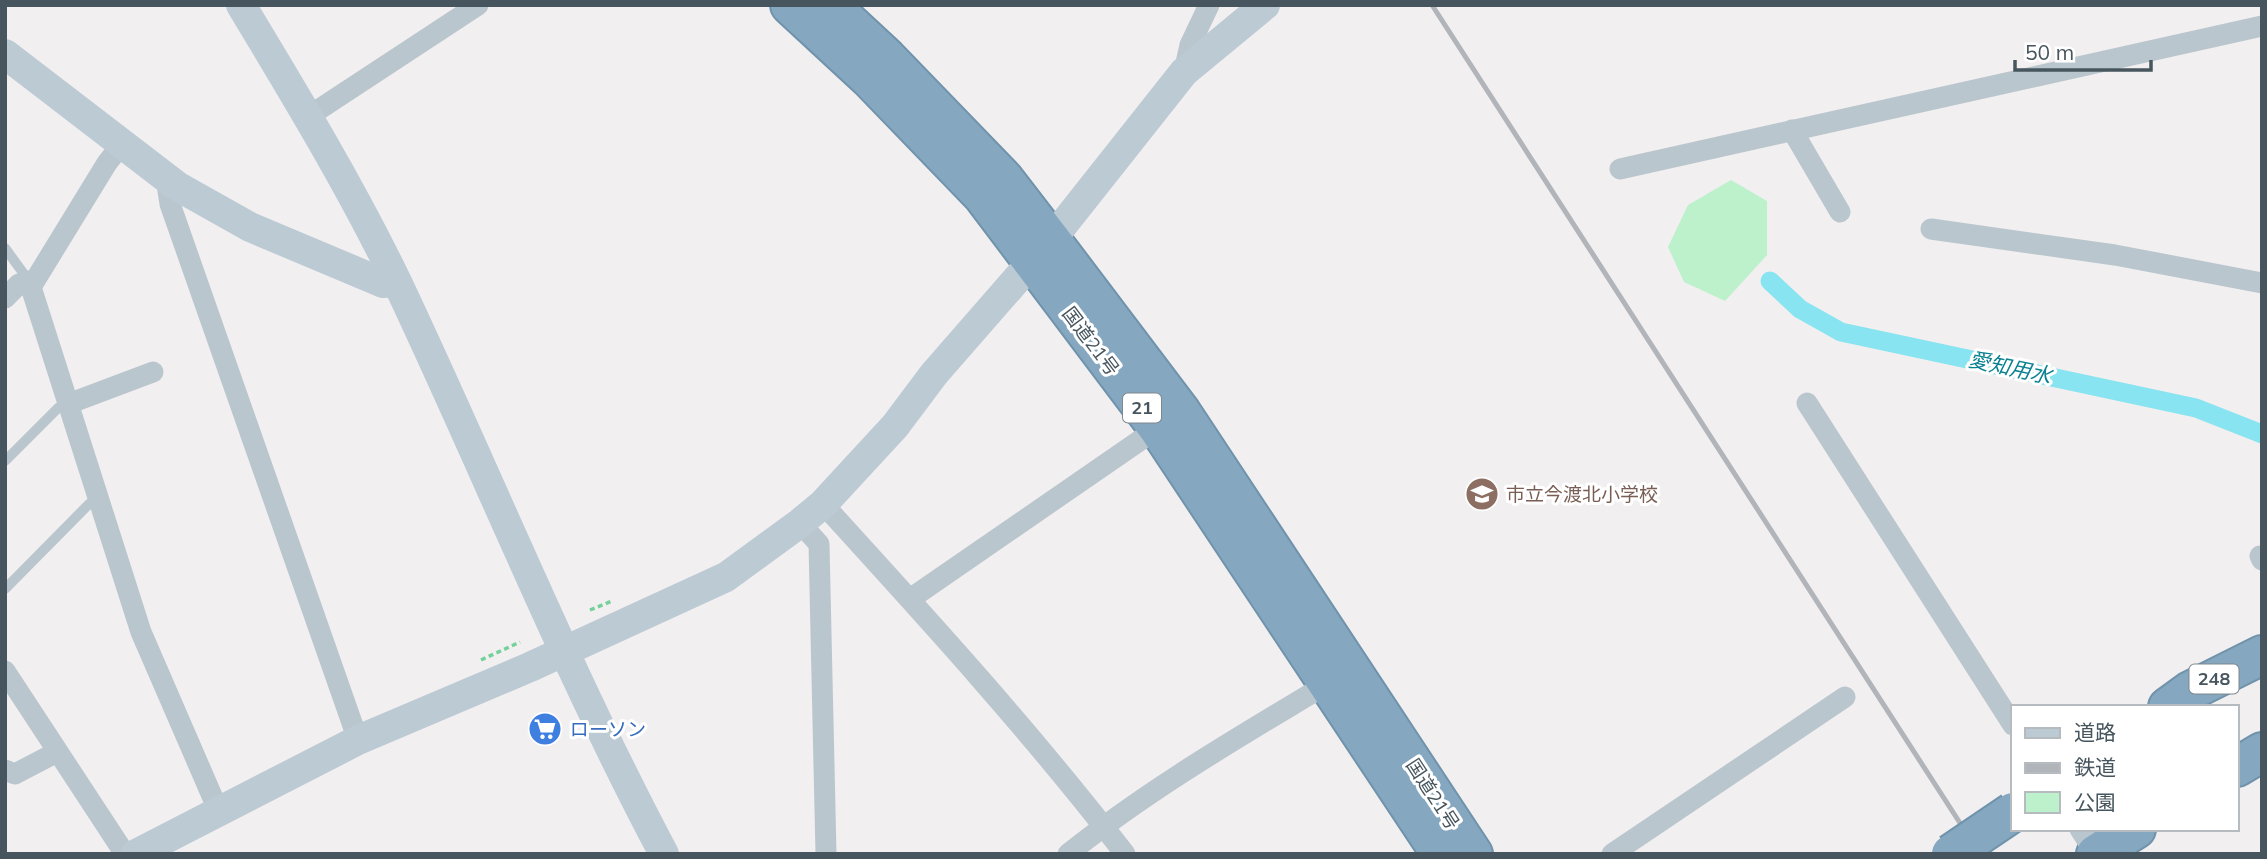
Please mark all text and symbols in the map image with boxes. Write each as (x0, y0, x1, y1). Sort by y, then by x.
scale bar (2015, 28, 2152, 72)
text: 50 m (2025, 39, 2074, 65)
street label: 国道21号 (1057, 302, 1125, 380)
water label: 愛知用水 (1966, 346, 2056, 389)
road number: 21 (1123, 394, 1161, 422)
school or university icon: 市立今渡北小学校 (1463, 475, 1501, 513)
place label: 市立今渡北小学校 (1506, 482, 1658, 506)
road number: 248 (2190, 664, 2238, 694)
legend (2011, 705, 2239, 831)
supermarket icon: ローソン (526, 710, 564, 748)
place label: ローソン (570, 717, 646, 741)
text: 道路 (2074, 719, 2116, 745)
street label: 国道21号 (1401, 754, 1465, 834)
text: 鉄道 (2074, 754, 2116, 780)
text: 公園 (2074, 789, 2116, 815)

